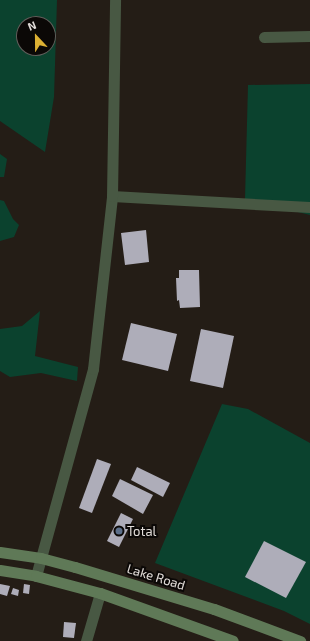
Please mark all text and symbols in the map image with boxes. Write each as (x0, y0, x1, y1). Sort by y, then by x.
north arrow (16, 16, 56, 56)
text: N (26, 18, 38, 33)
place label: Total (127, 523, 156, 539)
marker: Total (114, 526, 124, 536)
street label: Lake Road (125, 561, 187, 593)

